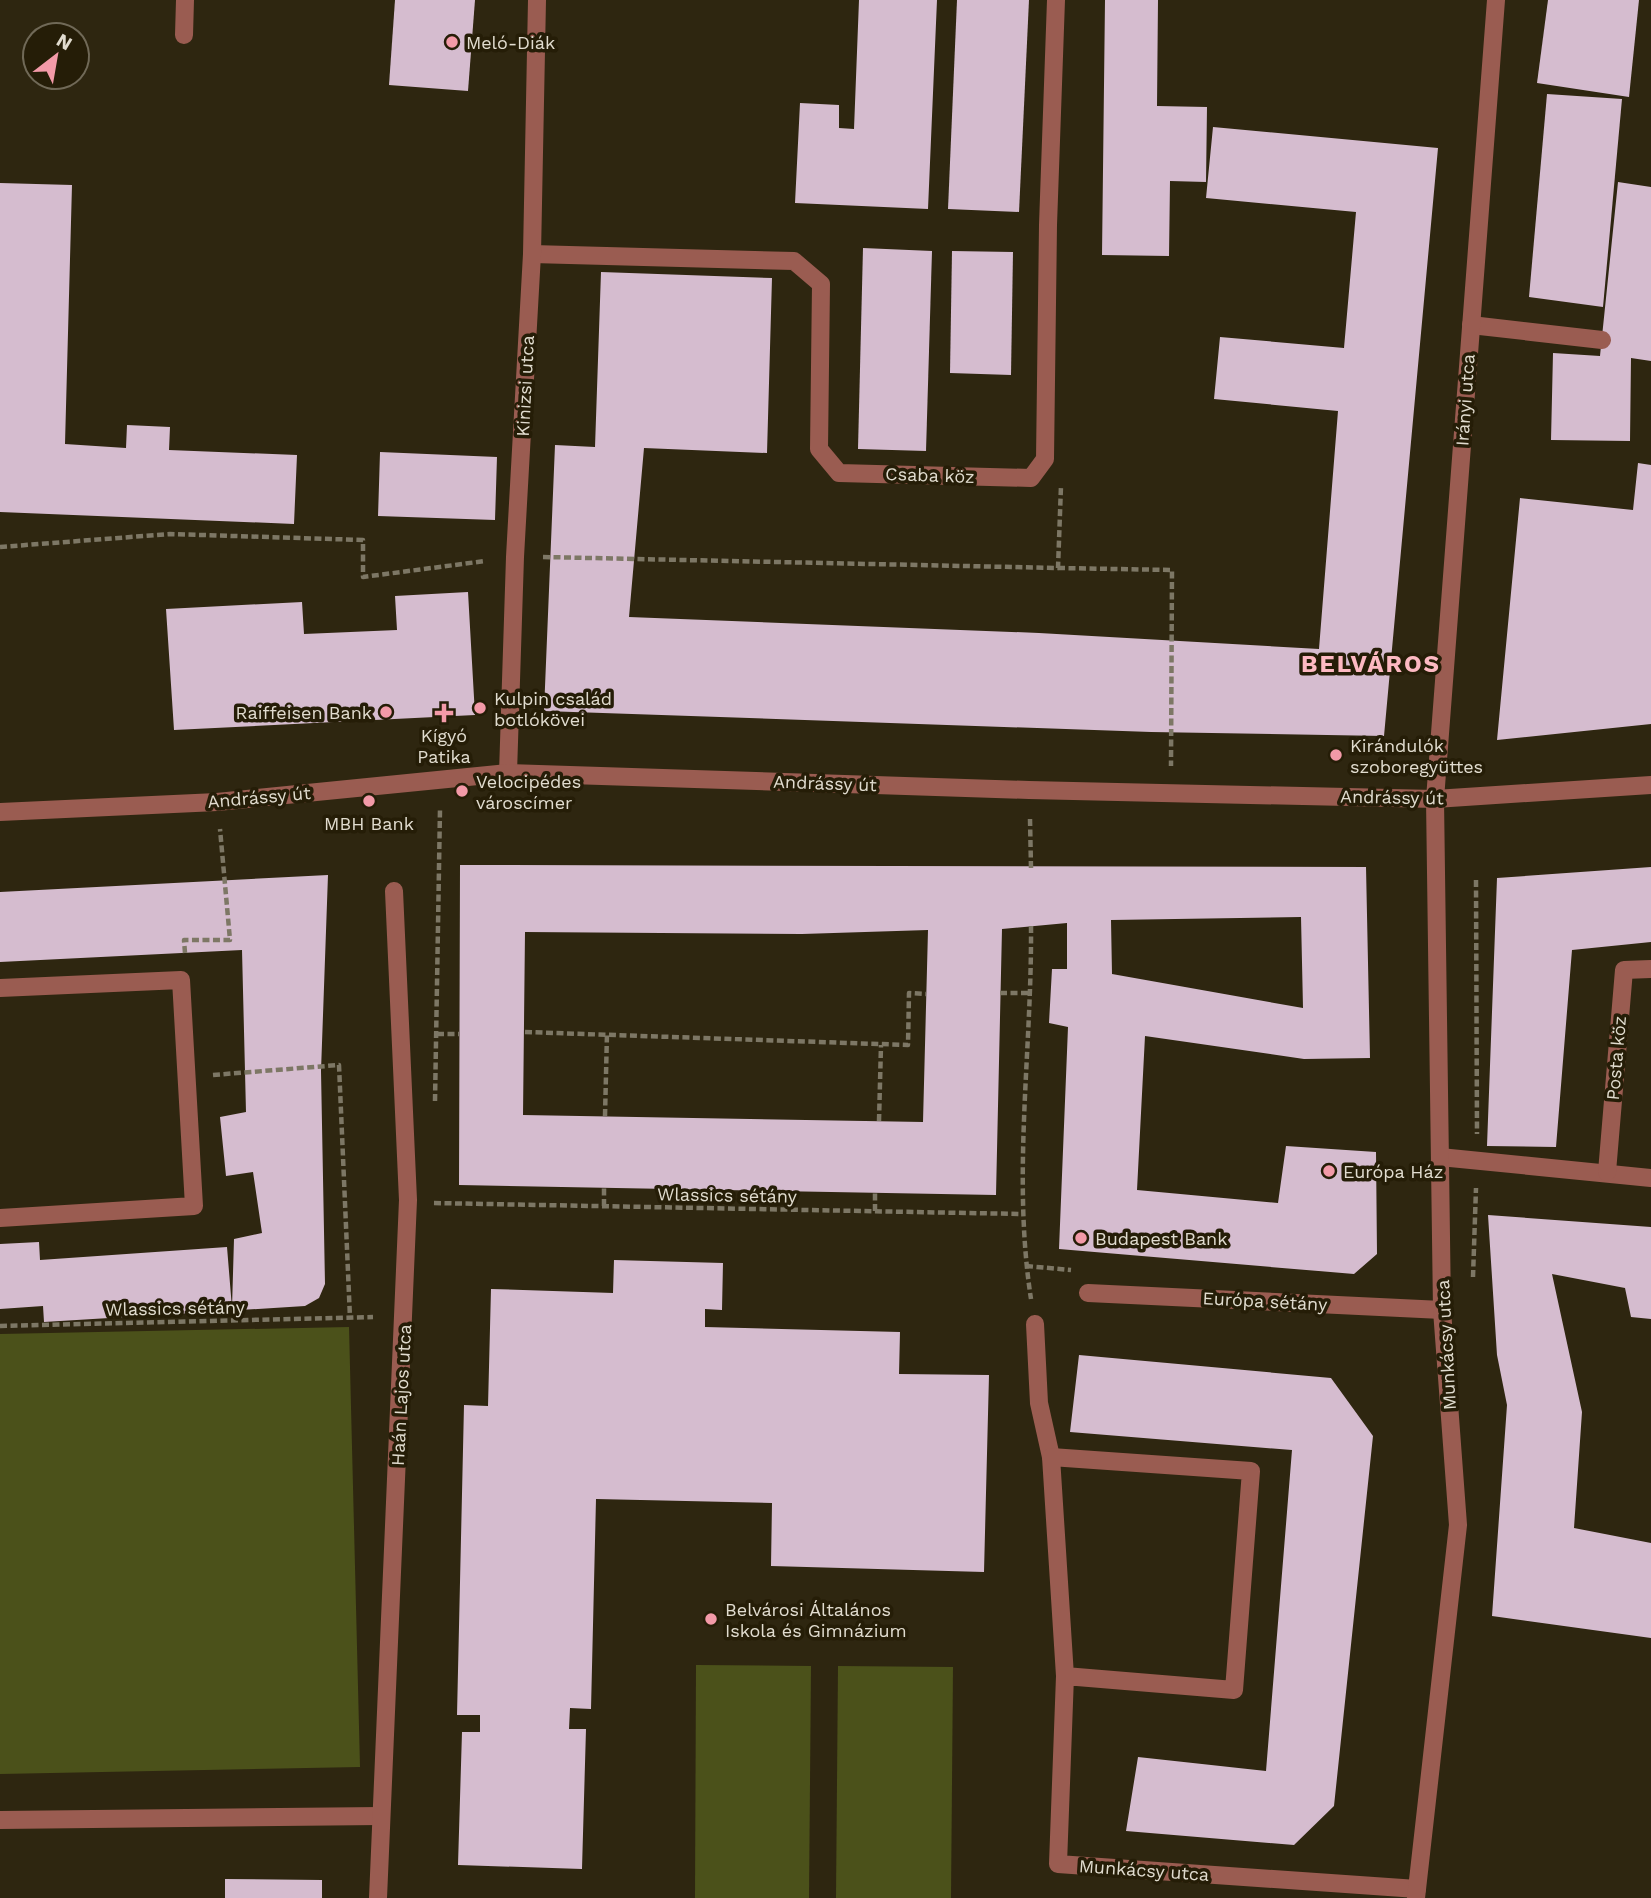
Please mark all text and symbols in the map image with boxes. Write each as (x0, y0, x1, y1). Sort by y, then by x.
north arrow (21, 21, 91, 91)
text: N (53, 28, 76, 55)
place label: Meló-Diák (466, 32, 555, 53)
marker: Meló-Diák (444, 34, 460, 50)
street label: Kinizsi utca (512, 335, 538, 437)
street label: Irányi utca (1451, 353, 1479, 447)
street label: Csaba köz (885, 463, 975, 487)
district label: BELVÁROS (1301, 650, 1441, 678)
place label: Kulpin család botlókövei (494, 688, 612, 730)
marker: Kulpin család botlókövei (472, 700, 488, 716)
place label: Raiffeisen Bank (236, 702, 372, 723)
marker: Raiffeisen Bank (378, 704, 394, 720)
marker: Kígyó Patika (436, 705, 452, 721)
place label: Kígyó Patika (417, 725, 471, 767)
place label: Kirándulók szoboregyüttes (1350, 735, 1483, 777)
marker: Kirándulók szoboregyüttes (1328, 747, 1344, 763)
place label: Velocipédes városcímer (476, 771, 581, 813)
street label: Andrássy út (773, 771, 878, 795)
street label: Andrássy út (206, 782, 312, 812)
marker: Velocipédes városcímer (454, 783, 470, 799)
street label: Andrássy út (1340, 786, 1444, 808)
marker: MBH Bank (361, 793, 377, 809)
place label: MBH Bank (324, 813, 414, 834)
street label: Posta köz (1602, 1015, 1630, 1101)
place label: Európa Ház (1343, 1161, 1443, 1182)
marker: Európa Ház (1321, 1163, 1337, 1179)
street label: Wlassics sétány (657, 1183, 798, 1207)
place label: Budapest Bank (1095, 1228, 1227, 1249)
marker: Budapest Bank (1073, 1230, 1089, 1246)
street label: Munkácsy utca (1432, 1279, 1460, 1411)
street label: Európa sétány (1202, 1287, 1329, 1315)
street label: Wlassics sétány (105, 1296, 246, 1320)
street label: Haán Lajos utca (387, 1324, 415, 1466)
place label: Belvárosi Általános Iskola és Gimnázium (725, 1599, 907, 1641)
marker: Belvárosi Általános Iskola és Gimnázium (703, 1611, 719, 1627)
street label: Munkácsy utca (1078, 1855, 1210, 1885)

